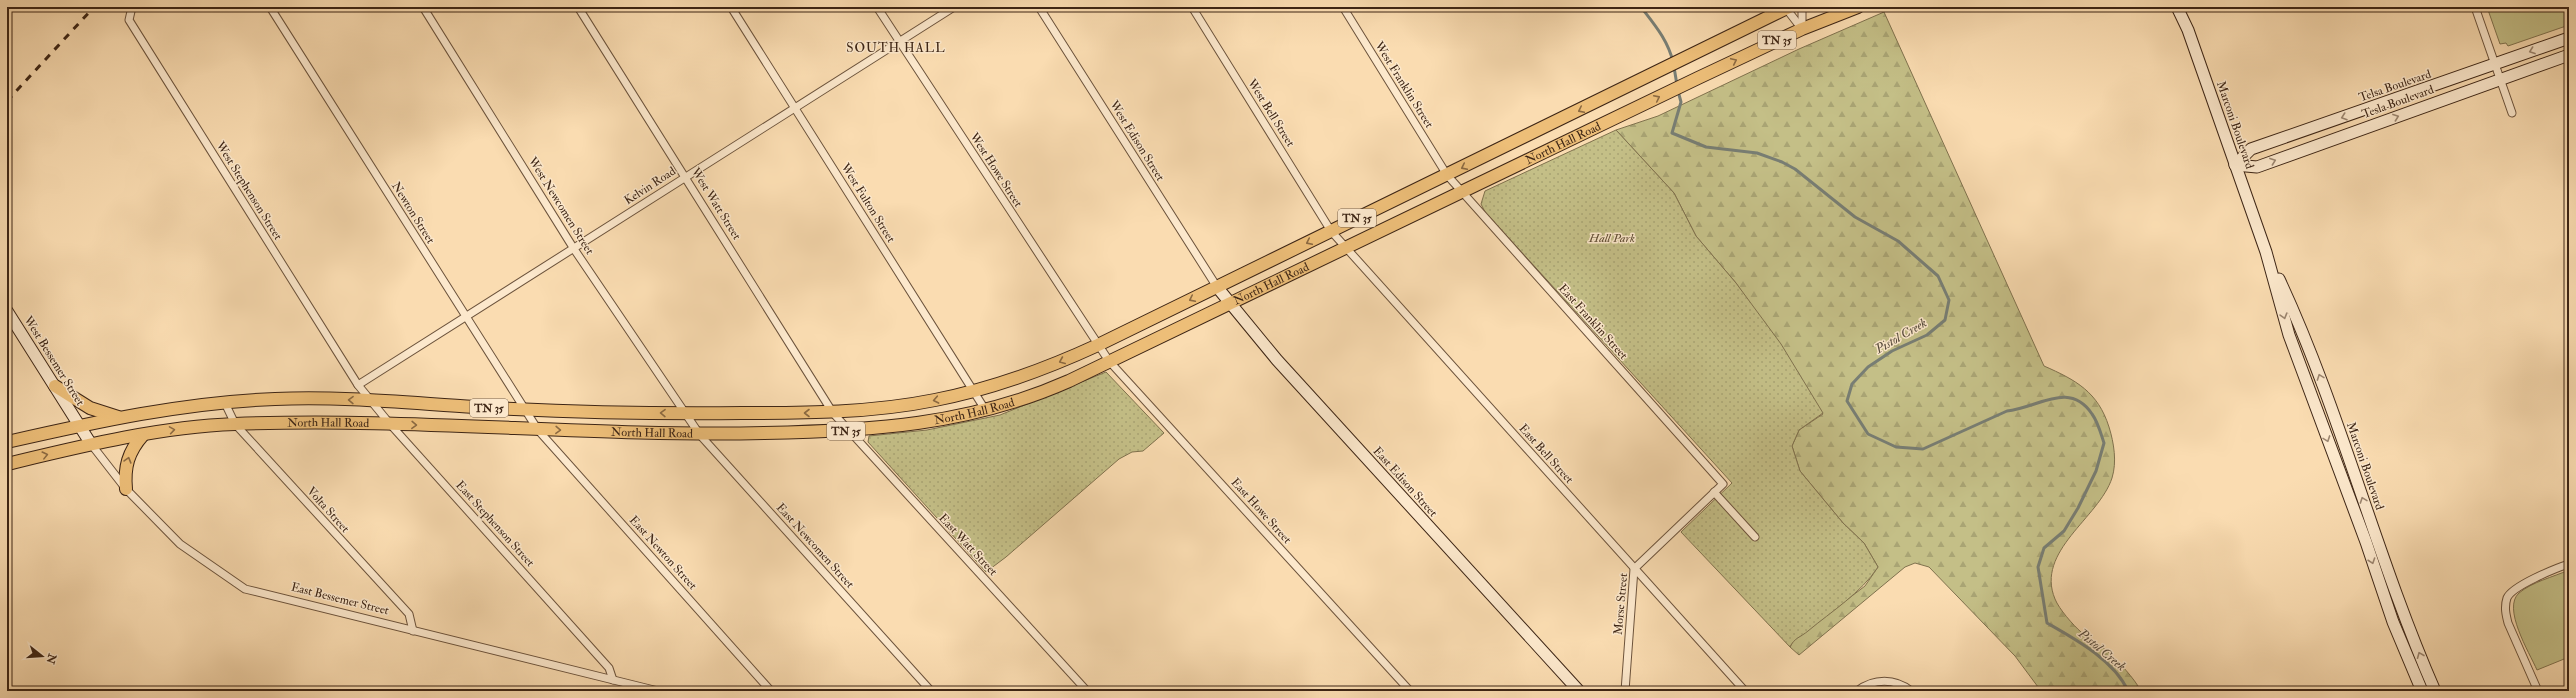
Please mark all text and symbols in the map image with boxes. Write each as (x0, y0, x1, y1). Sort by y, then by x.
road number: TN 35 (1758, 31, 1796, 49)
street label: West Franklin Street (1371, 38, 1437, 131)
district label: SOUTH HALL (846, 40, 946, 56)
one-way arrow (2529, 47, 2536, 55)
one-way arrow (1729, 58, 1737, 66)
street label: Telsa Boulevard (2357, 67, 2433, 105)
street label: West Bell Street (1244, 75, 1298, 150)
street label: Marconi Boulevard (2213, 79, 2257, 171)
street label: Tesla Boulevard (2360, 82, 2436, 122)
one-way arrow (1653, 95, 1660, 103)
street label: West Edison Street (1106, 97, 1168, 184)
one-way arrow (1577, 105, 1585, 113)
one-way arrow (2340, 113, 2347, 121)
one-way arrow (2392, 113, 2399, 122)
street label: North Hall Road (1523, 118, 1603, 168)
street label: West Howe Street (966, 129, 1026, 210)
street label: West Stephenson Street (212, 138, 285, 243)
street label: West Newcomen Street (524, 154, 597, 258)
one-way arrow (2270, 157, 2277, 165)
street label: West Fulton Street (837, 160, 898, 245)
one-way arrow (1460, 162, 1468, 170)
street label: Kelvin Road (621, 164, 679, 208)
street label: West Watt Street (687, 164, 744, 243)
street label: Newton Street (388, 179, 438, 247)
road number: TN 35 (1338, 209, 1376, 227)
park label: Hall Park (1588, 231, 1635, 246)
one-way arrow (1306, 237, 1313, 245)
street label: North Hall Road (1231, 259, 1311, 308)
street label: East Franklin Street (1555, 281, 1631, 363)
one-way arrow (1189, 294, 1196, 302)
street label: West Bessemer Street (20, 312, 88, 409)
one-way arrow (2279, 313, 2288, 320)
water label: Pistol Creek (1871, 315, 1930, 358)
one-way arrow (1059, 356, 1066, 364)
one-way arrow (2316, 374, 2324, 381)
street label: North Hall Road (933, 394, 1016, 428)
one-way arrow (933, 395, 939, 404)
one-way arrow (348, 396, 354, 404)
road number: TN 35 (470, 399, 508, 417)
one-way arrow (660, 409, 666, 417)
one-way arrow (804, 409, 810, 417)
street label: North Hall Road (287, 415, 369, 431)
street label: Marconi Boulevard (2343, 420, 2387, 512)
one-way arrow (411, 421, 417, 430)
street label: East Bell Street (1515, 421, 1577, 487)
road number: TN 35 (827, 422, 865, 440)
street label: North Hall Road (611, 424, 693, 441)
one-way arrow (169, 426, 176, 435)
one-way arrow (555, 426, 561, 435)
one-way arrow (2323, 435, 2331, 442)
street label: East Edison Street (1370, 444, 1441, 520)
one-way arrow (41, 451, 48, 460)
one-way arrow (123, 456, 132, 463)
street label: East Howe Street (1228, 475, 1295, 547)
street label: East Stephenson Street (452, 478, 538, 570)
street label: Volta Street (304, 484, 353, 536)
one-way arrow (2359, 496, 2368, 503)
street label: East Newcomen Street (773, 500, 857, 592)
street label: East Watt Street (935, 511, 1001, 579)
street label: East Newton Street (626, 513, 700, 593)
one-way arrow (2367, 557, 2376, 564)
street label: Morse Street (1611, 572, 1631, 636)
street label: East Bessemer Street (289, 580, 391, 618)
water label: Pistol Creek (2074, 625, 2129, 674)
north arrow (22, 636, 62, 676)
text: N (43, 651, 59, 666)
one-way arrow (2416, 652, 2424, 659)

